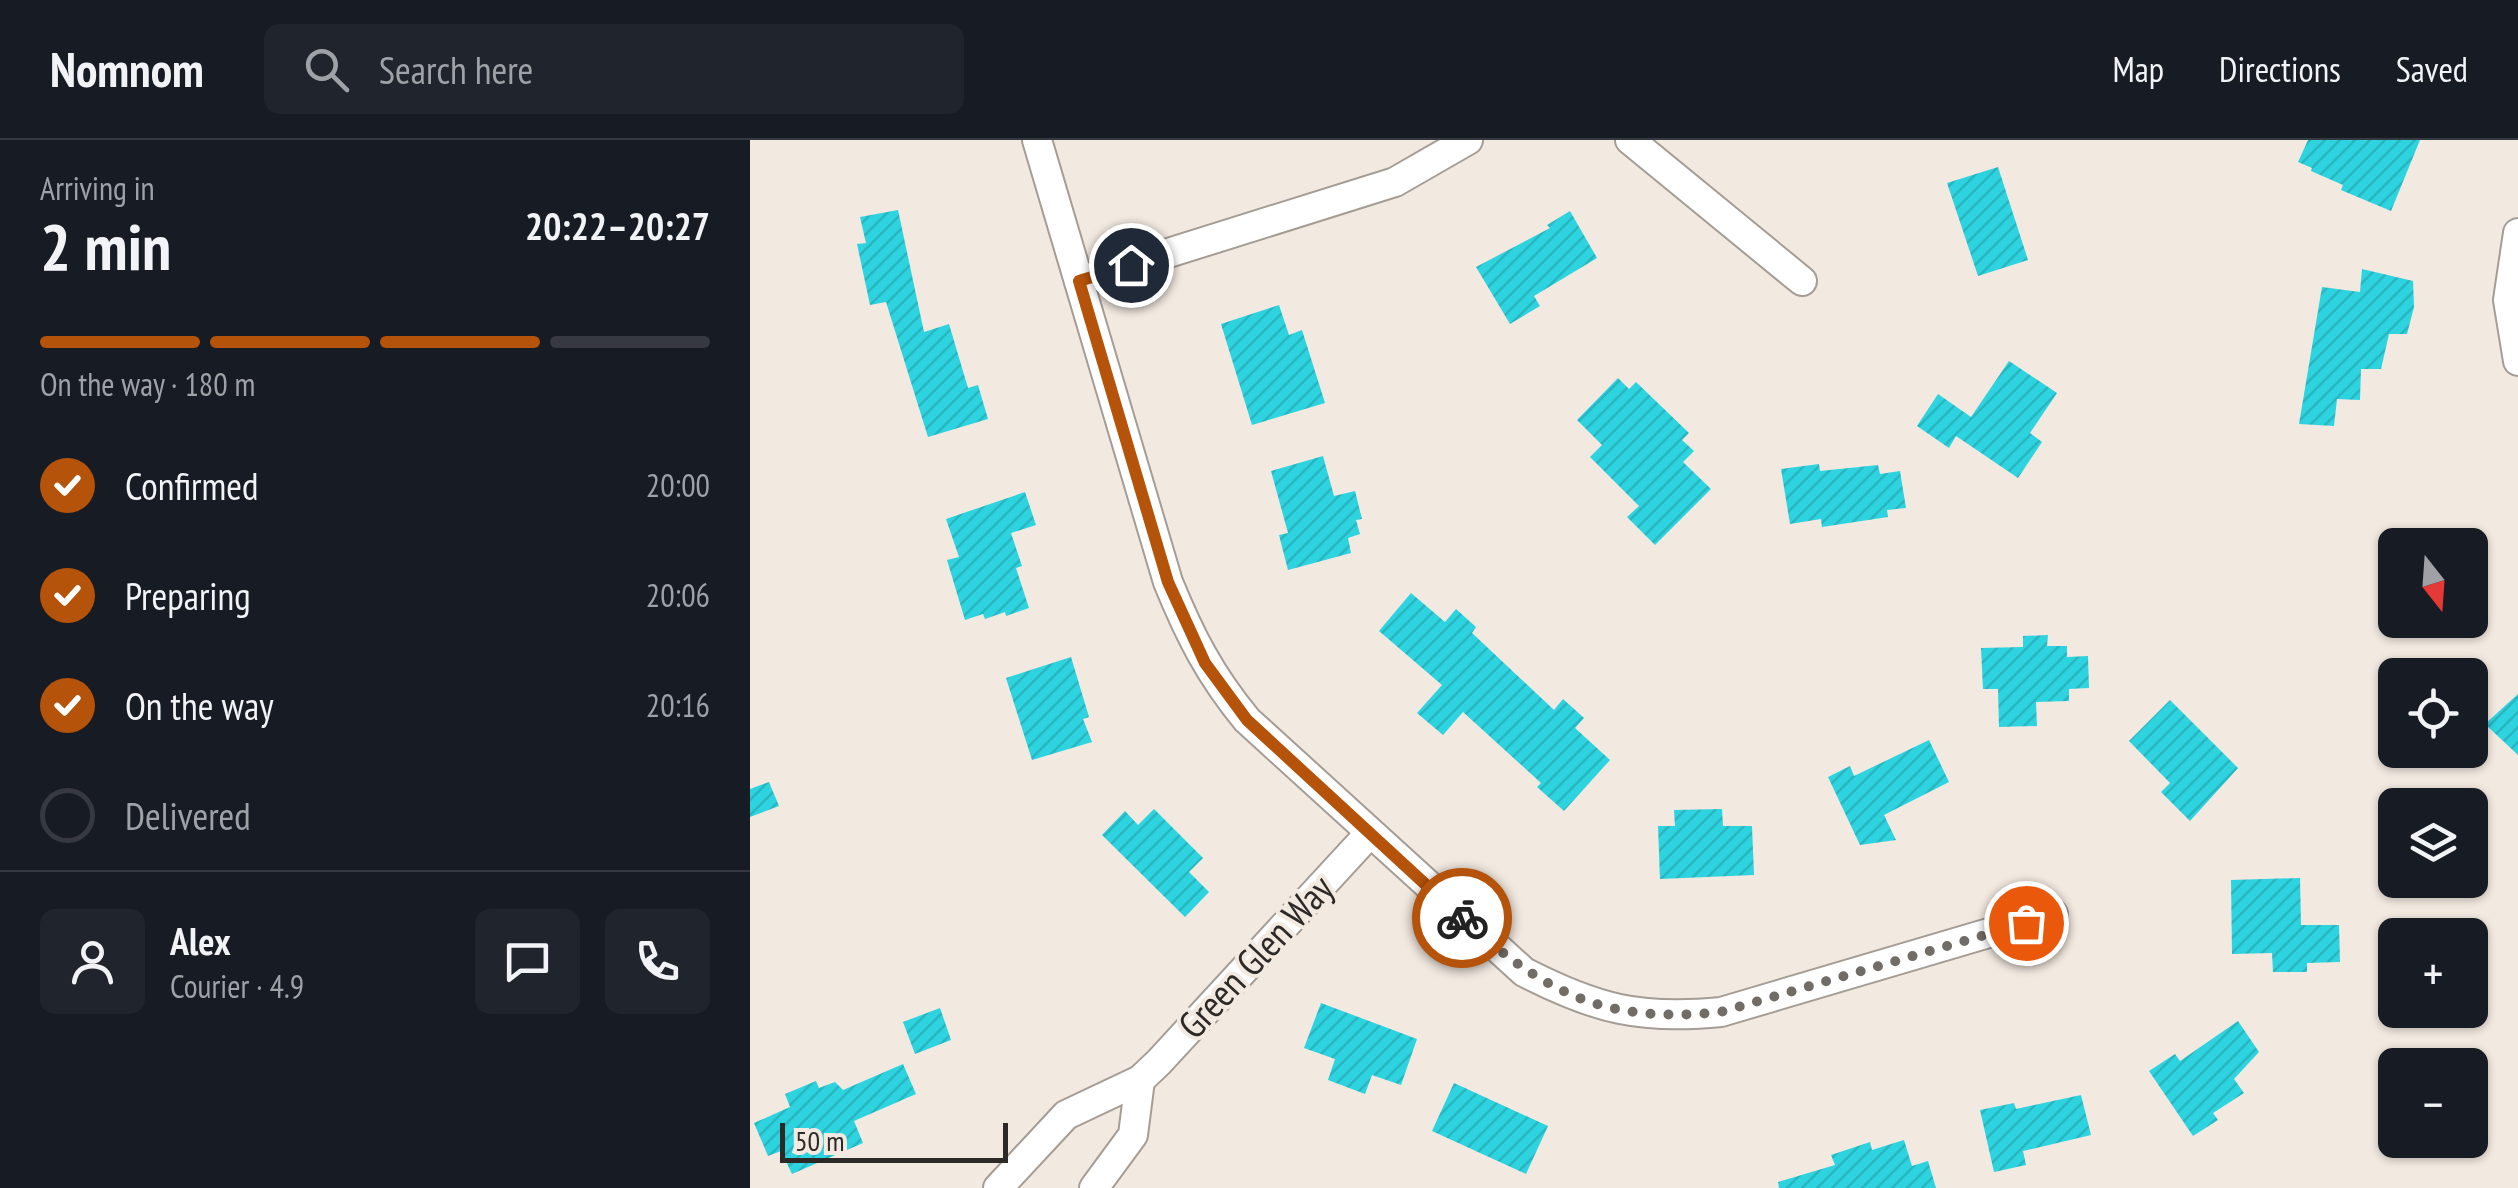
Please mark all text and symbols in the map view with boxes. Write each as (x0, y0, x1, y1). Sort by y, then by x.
search box (264, 24, 964, 114)
text: Nomnom (50, 38, 204, 100)
icon: search (299, 42, 354, 97)
text: Search here (379, 45, 533, 94)
text: Map (2113, 46, 2164, 92)
text: Directions (2219, 46, 2341, 92)
text: Saved (2396, 46, 2468, 92)
text: Arriving in (40, 167, 155, 209)
text: 20:22–20:27 (525, 201, 710, 250)
text: 2 min (40, 204, 171, 288)
pin (1089, 223, 1174, 308)
icon: home (1104, 238, 1159, 293)
text: On the way · 180 m (40, 363, 255, 405)
icon: check (40, 458, 95, 513)
text: Confirmed (125, 461, 258, 510)
text: 20:00 (646, 464, 710, 506)
north arrow (2378, 528, 2488, 638)
map controls (2378, 528, 2488, 1158)
icon: check (40, 568, 95, 623)
text: Preparing (125, 571, 251, 620)
text: 20:06 (646, 574, 710, 616)
button: locate (2378, 658, 2488, 768)
icon: check (40, 678, 95, 733)
text: On the way (125, 681, 273, 730)
text: 20:16 (646, 684, 710, 726)
button: layers (2378, 788, 2488, 898)
text: Delivered (125, 791, 251, 840)
street label: Green Glen Way (1167, 863, 1344, 1048)
courier (1412, 868, 1512, 968)
pin (1984, 881, 2069, 966)
icon: bike (1435, 891, 1490, 946)
icon: bag (1999, 896, 2054, 951)
button: person (40, 909, 145, 1014)
button: chat (475, 909, 580, 1014)
button: phone (605, 909, 710, 1014)
text: Alex (170, 916, 231, 965)
button: + (2378, 918, 2488, 1028)
text: Courier · 4.9 (170, 965, 304, 1007)
button: − (2378, 1048, 2488, 1158)
scale bar (780, 1118, 1008, 1162)
text: 50 m (795, 1122, 844, 1159)

